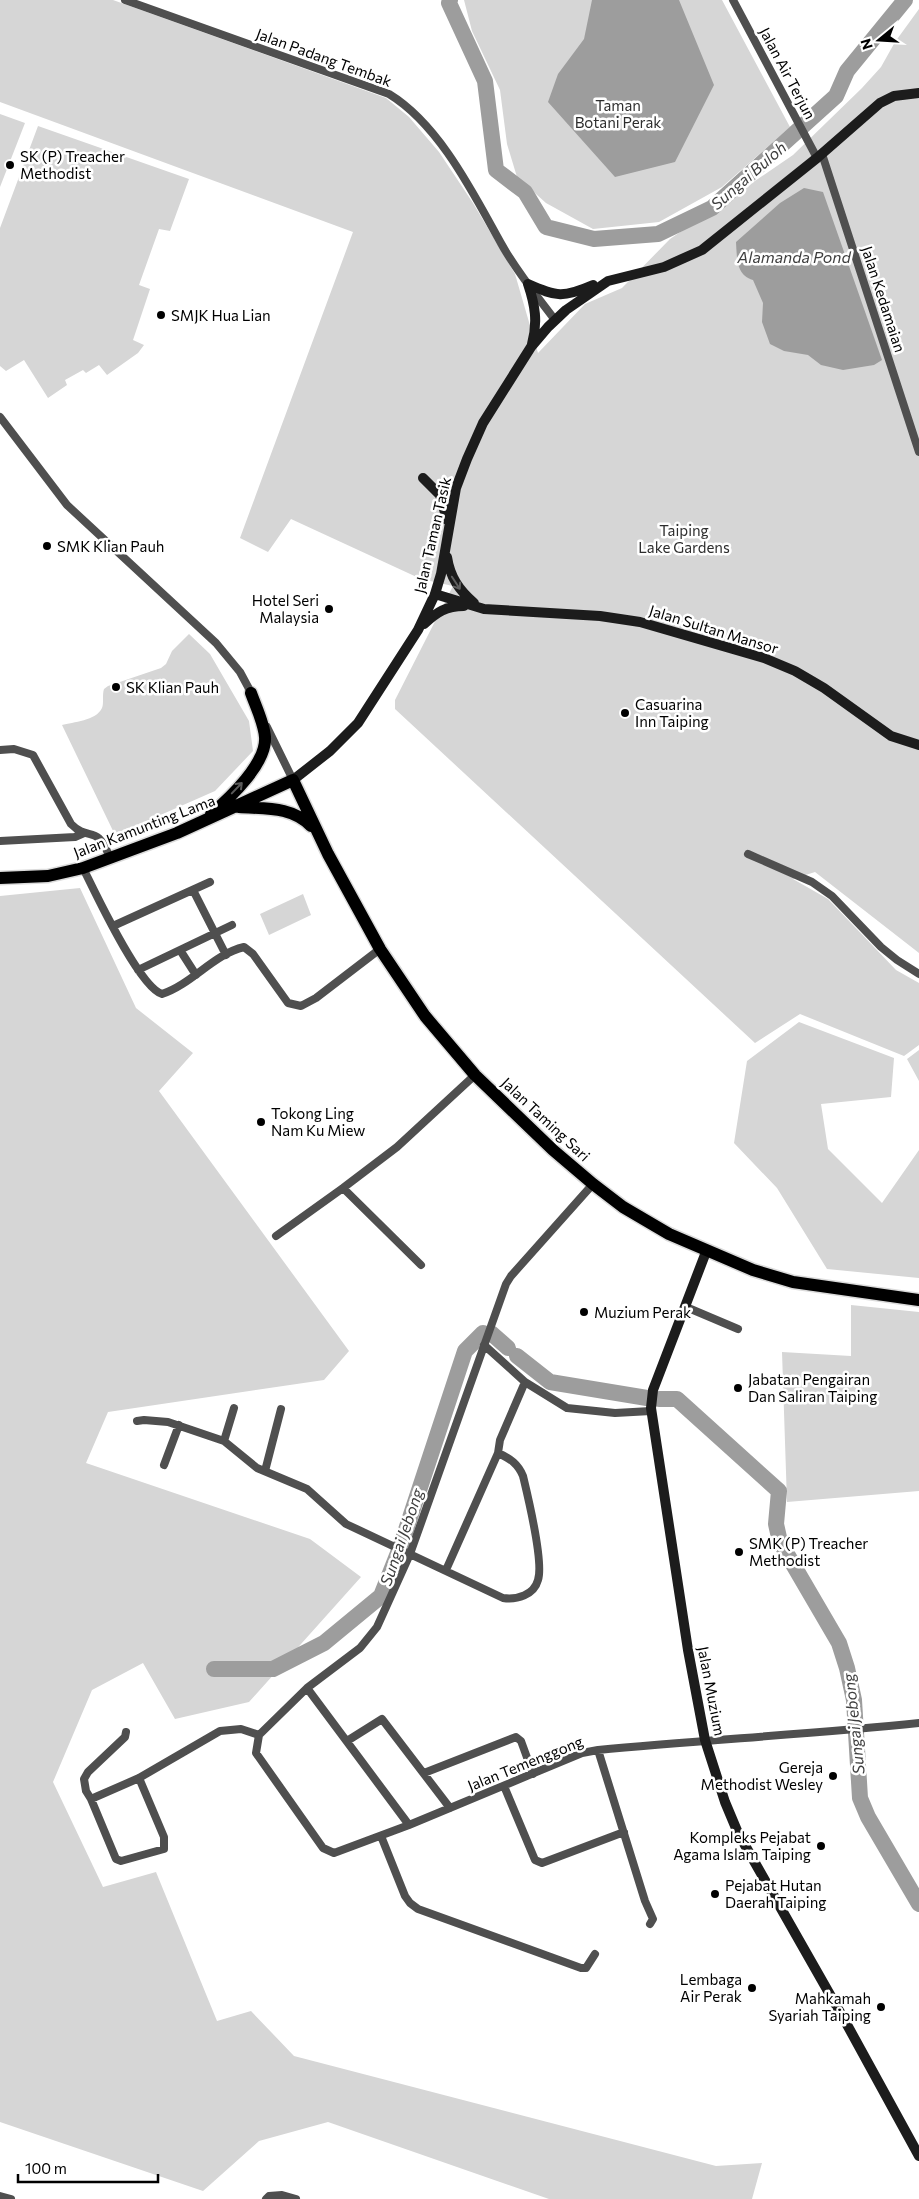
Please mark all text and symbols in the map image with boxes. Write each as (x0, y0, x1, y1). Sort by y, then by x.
north arrow (854, 15, 904, 65)
street label: Jalan Padang Tembak (254, 24, 394, 90)
street label: Jalan Air Terjun (756, 24, 820, 122)
text: N (856, 37, 876, 52)
park label: Taman Botani Perak (575, 96, 661, 131)
water label: Sungai Buloh (706, 137, 790, 213)
place label: SK (P) Treacher Methodist (20, 147, 125, 182)
marker: SK (P) Treacher Methodist (4, 159, 16, 171)
street label: Jalan Kedamaian (858, 244, 910, 354)
water label: Alamanda Pond (736, 247, 851, 266)
place label: SMJK Hua Lian (171, 306, 271, 324)
marker: SMJK Hua Lian (155, 309, 167, 321)
street label: Jalan Taman Tasik (410, 475, 454, 595)
park label: Taiping Lake Gardens (638, 521, 730, 556)
place label: SMK Klian Pauh (57, 537, 164, 555)
marker: SMK Klian Pauh (41, 540, 53, 552)
one-way arrow (452, 575, 462, 589)
place label: Hotel Seri Malaysia (252, 591, 319, 626)
street label: Jalan Sultan Mansor (647, 601, 781, 657)
marker: Hotel Seri Malaysia (323, 603, 335, 615)
place label: SK Klian Pauh (126, 678, 219, 696)
marker: SK Klian Pauh (110, 681, 122, 693)
place label: Casuarina Inn Taiping (635, 695, 709, 730)
marker: Casuarina Inn Taiping (619, 707, 631, 719)
one-way arrow (231, 782, 243, 794)
street label: Jalan Kamunting Lama (71, 791, 217, 861)
street label: Jalan Taming Sari (498, 1073, 594, 1165)
place label: Tokong Ling Nam Ku Miew (271, 1104, 365, 1139)
marker: Tokong Ling Nam Ku Miew (255, 1116, 267, 1128)
place label: Muzium Perak (594, 1303, 691, 1321)
marker: Muzium Perak (578, 1306, 590, 1318)
place label: Jabatan Pengairan Dan Saliran Taiping (748, 1370, 877, 1405)
marker: Jabatan Pengairan Dan Saliran Taiping (732, 1382, 744, 1394)
water label: Sungai Jebong (375, 1485, 427, 1588)
place label: SMK (P) Treacher Methodist (749, 1534, 868, 1569)
marker: SMK (P) Treacher Methodist (733, 1546, 745, 1558)
street label: Jalan Muzium (695, 1645, 729, 1737)
water label: Sungai Jebong (838, 1671, 868, 1775)
street label: Jalan Temenggong (465, 1732, 585, 1794)
place label: Gereja Methodist Wesley (701, 1758, 823, 1793)
marker: Gereja Methodist Wesley (827, 1770, 839, 1782)
place label: Kompleks Pejabat Agama Islam Taiping (673, 1828, 811, 1863)
marker: Kompleks Pejabat Agama Islam Taiping (815, 1840, 827, 1852)
place label: Pejabat Hutan Daerah Taiping (725, 1876, 826, 1911)
marker: Pejabat Hutan Daerah Taiping (709, 1888, 721, 1900)
place label: Lembaga Air Perak (680, 1970, 742, 2005)
marker: Lembaga Air Perak (746, 1982, 758, 1994)
place label: Mahkamah Syariah Taiping (768, 1989, 871, 2024)
marker: Mahkamah Syariah Taiping (875, 2001, 887, 2013)
scale bar (18, 2152, 158, 2184)
text: 100 m (25, 2159, 67, 2177)

